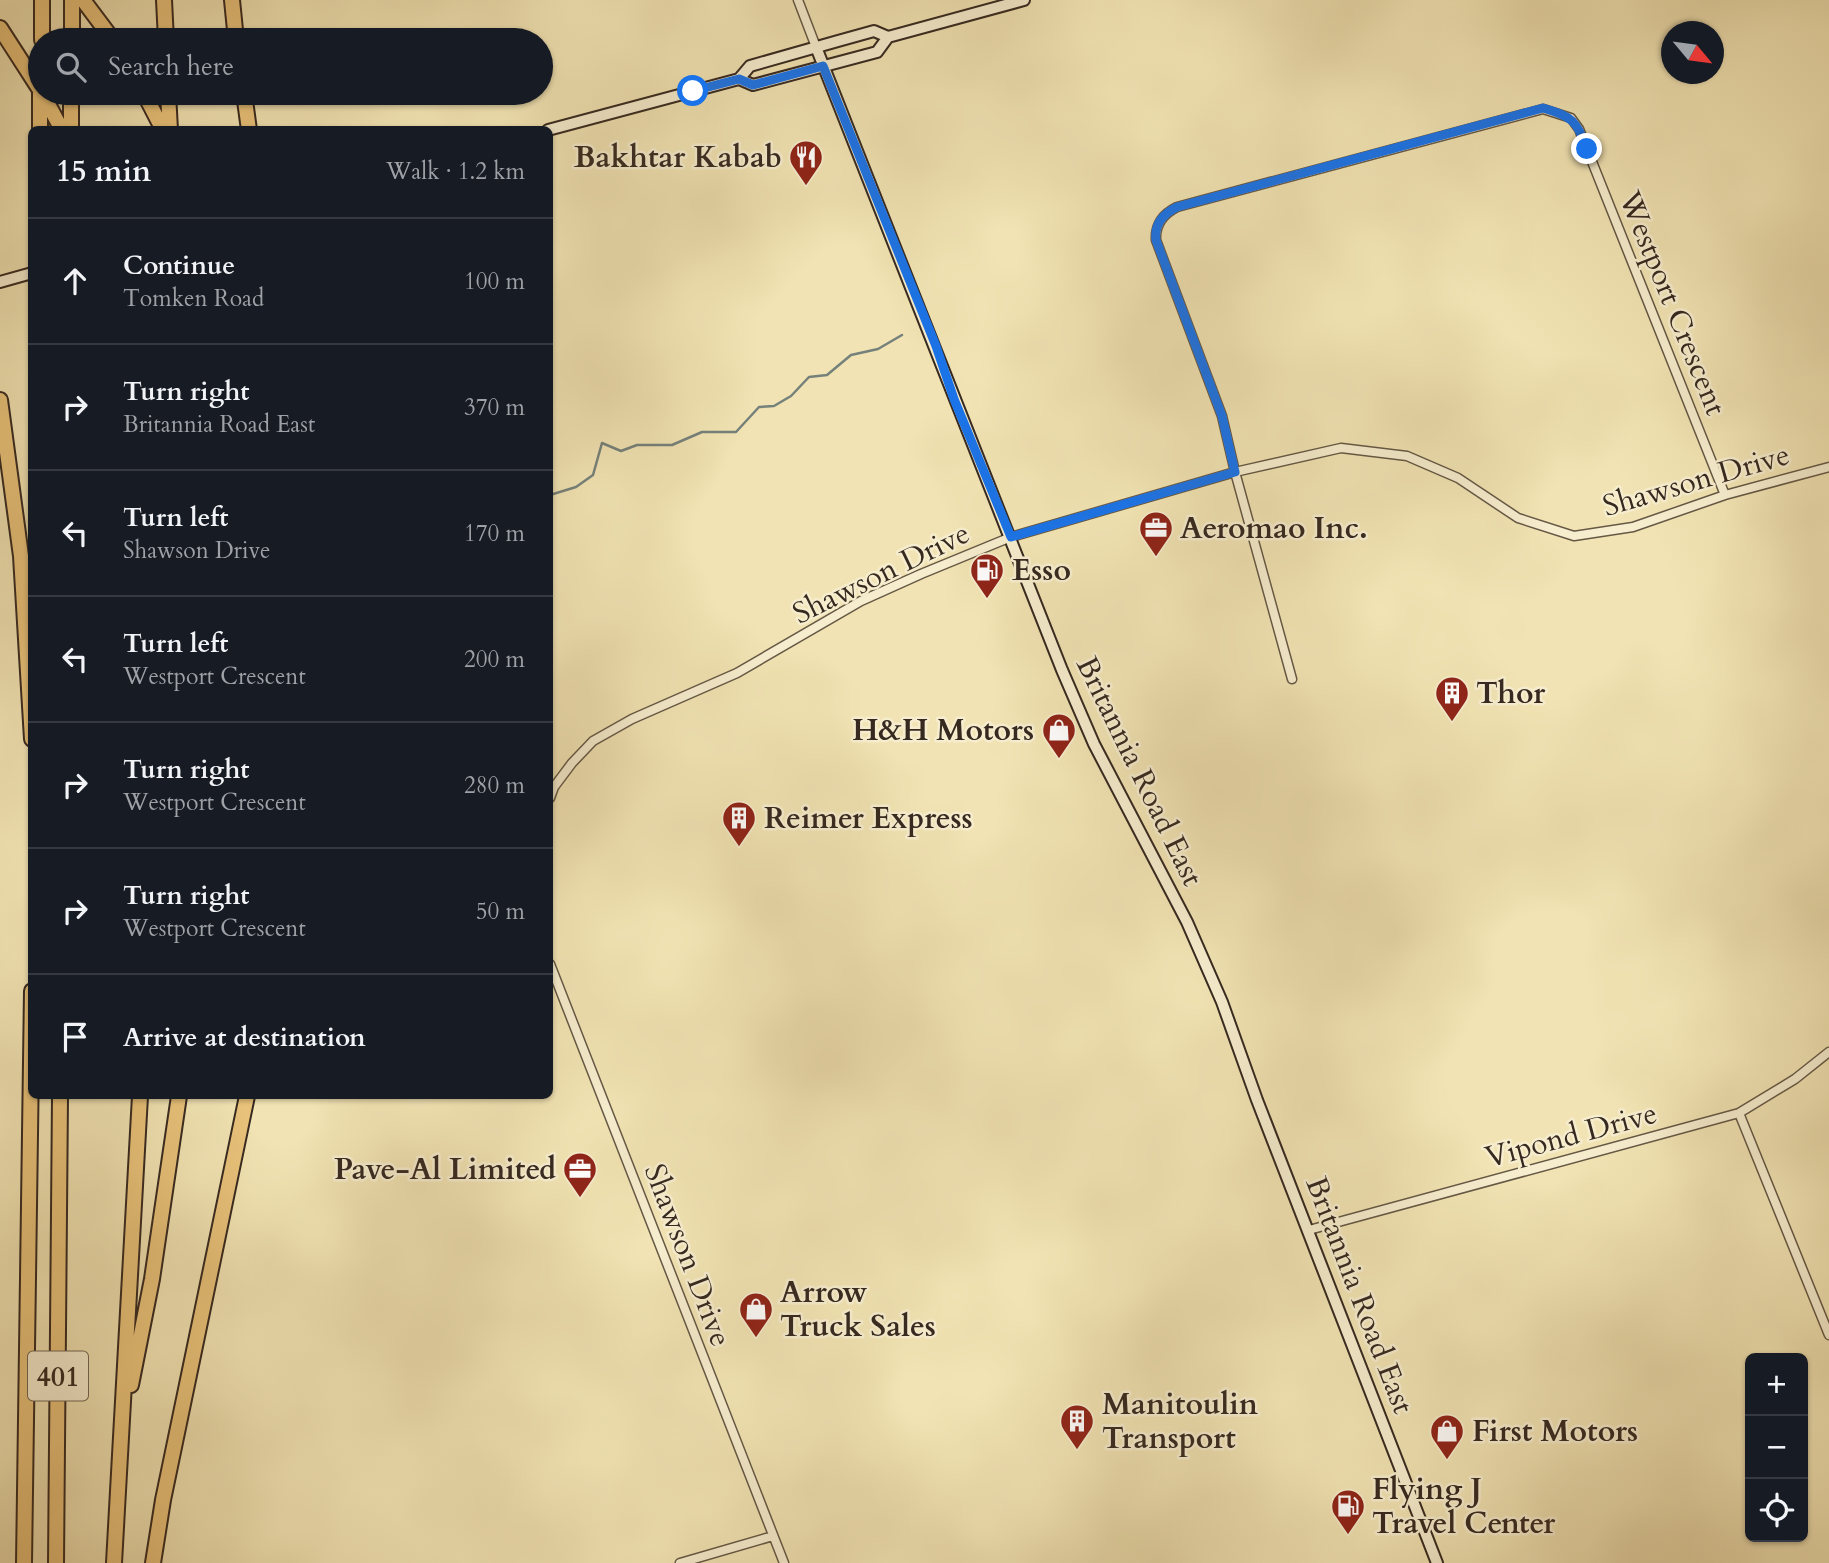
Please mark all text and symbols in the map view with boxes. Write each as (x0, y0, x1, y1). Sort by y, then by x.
north arrow (1661, 21, 1724, 84)
search box (28, 28, 553, 105)
icon: search (52, 48, 90, 86)
text: Search here (108, 49, 234, 84)
route start (677, 75, 708, 106)
route end (1571, 133, 1602, 164)
place label: Bakhtar Kabab (574, 137, 782, 178)
restaurant icon: Bakhtar Kabab (787, 138, 825, 187)
text: 15 min (56, 151, 151, 192)
text: Walk · 1.2 km (386, 156, 525, 187)
street label: Westport Crescent (1609, 184, 1736, 422)
text: Continue (123, 248, 235, 283)
icon: ahead (56, 262, 94, 300)
text: 100 m (464, 266, 525, 297)
text: Tomken Road (123, 283, 264, 314)
text: Turn right (123, 374, 250, 409)
icon: right (56, 388, 94, 426)
text: 370 m (464, 392, 525, 423)
text: Britannia Road East (123, 409, 315, 440)
street label: Shawson Drive (1598, 434, 1794, 527)
text: Turn left (123, 500, 228, 535)
place label: Aeromao Inc. (1180, 508, 1368, 549)
office icon: Aeromao Inc. (1137, 509, 1175, 558)
street label: Shawson Drive (786, 513, 977, 634)
icon: left (56, 514, 94, 552)
text: 170 m (464, 518, 525, 549)
text: Shawson Drive (123, 535, 271, 566)
place label: Esso (1012, 550, 1071, 591)
fuel station icon: Esso (968, 551, 1006, 600)
text: Turn left (123, 626, 228, 661)
icon: left (56, 640, 94, 678)
text: 200 m (464, 644, 525, 675)
street label: Britannia Road East (1066, 650, 1213, 893)
text: Westport Crescent (123, 661, 306, 692)
place label: Thor (1476, 673, 1546, 714)
building icon: Thor (1433, 674, 1471, 723)
place label: H&H Motors (852, 710, 1034, 751)
shop icon: H&H Motors (1040, 711, 1078, 760)
text: Turn right (123, 752, 250, 787)
icon: right (56, 766, 94, 804)
text: 280 m (464, 770, 525, 801)
text: Westport Crescent (123, 787, 306, 818)
place label: Reimer Express (764, 798, 973, 839)
building icon: Reimer Express (720, 799, 758, 848)
text: Turn right (123, 878, 250, 913)
icon: right (56, 892, 94, 930)
text: 50 m (476, 896, 525, 927)
text: Westport Crescent (123, 913, 306, 944)
icon: arrive (56, 1018, 94, 1056)
text: Arrive at destination (123, 1020, 366, 1055)
street label: Vipond Drive (1481, 1093, 1662, 1178)
place label: Pave-Al Limited (334, 1149, 556, 1190)
office icon: Pave-Al Limited (561, 1150, 599, 1199)
street label: Shawson Drive (634, 1158, 741, 1352)
street label: Britannia Road East (1295, 1171, 1424, 1420)
place label: Arrow Truck Sales (780, 1272, 936, 1347)
shop icon: Arrow Truck Sales (737, 1290, 775, 1339)
road number: 401 (28, 1352, 88, 1400)
map controls (1745, 1353, 1808, 1542)
button: + (1745, 1353, 1808, 1416)
place label: Manitoulin Transport (1102, 1384, 1258, 1459)
building icon: Manitoulin Transport (1058, 1402, 1096, 1451)
place label: First Motors (1472, 1411, 1638, 1452)
shop icon: First Motors (1428, 1412, 1466, 1461)
button: − (1745, 1416, 1808, 1479)
place label: Flying J Travel Center (1372, 1469, 1556, 1544)
button: locate (1745, 1479, 1808, 1542)
fuel station icon: Flying J Travel Center (1329, 1487, 1367, 1536)

